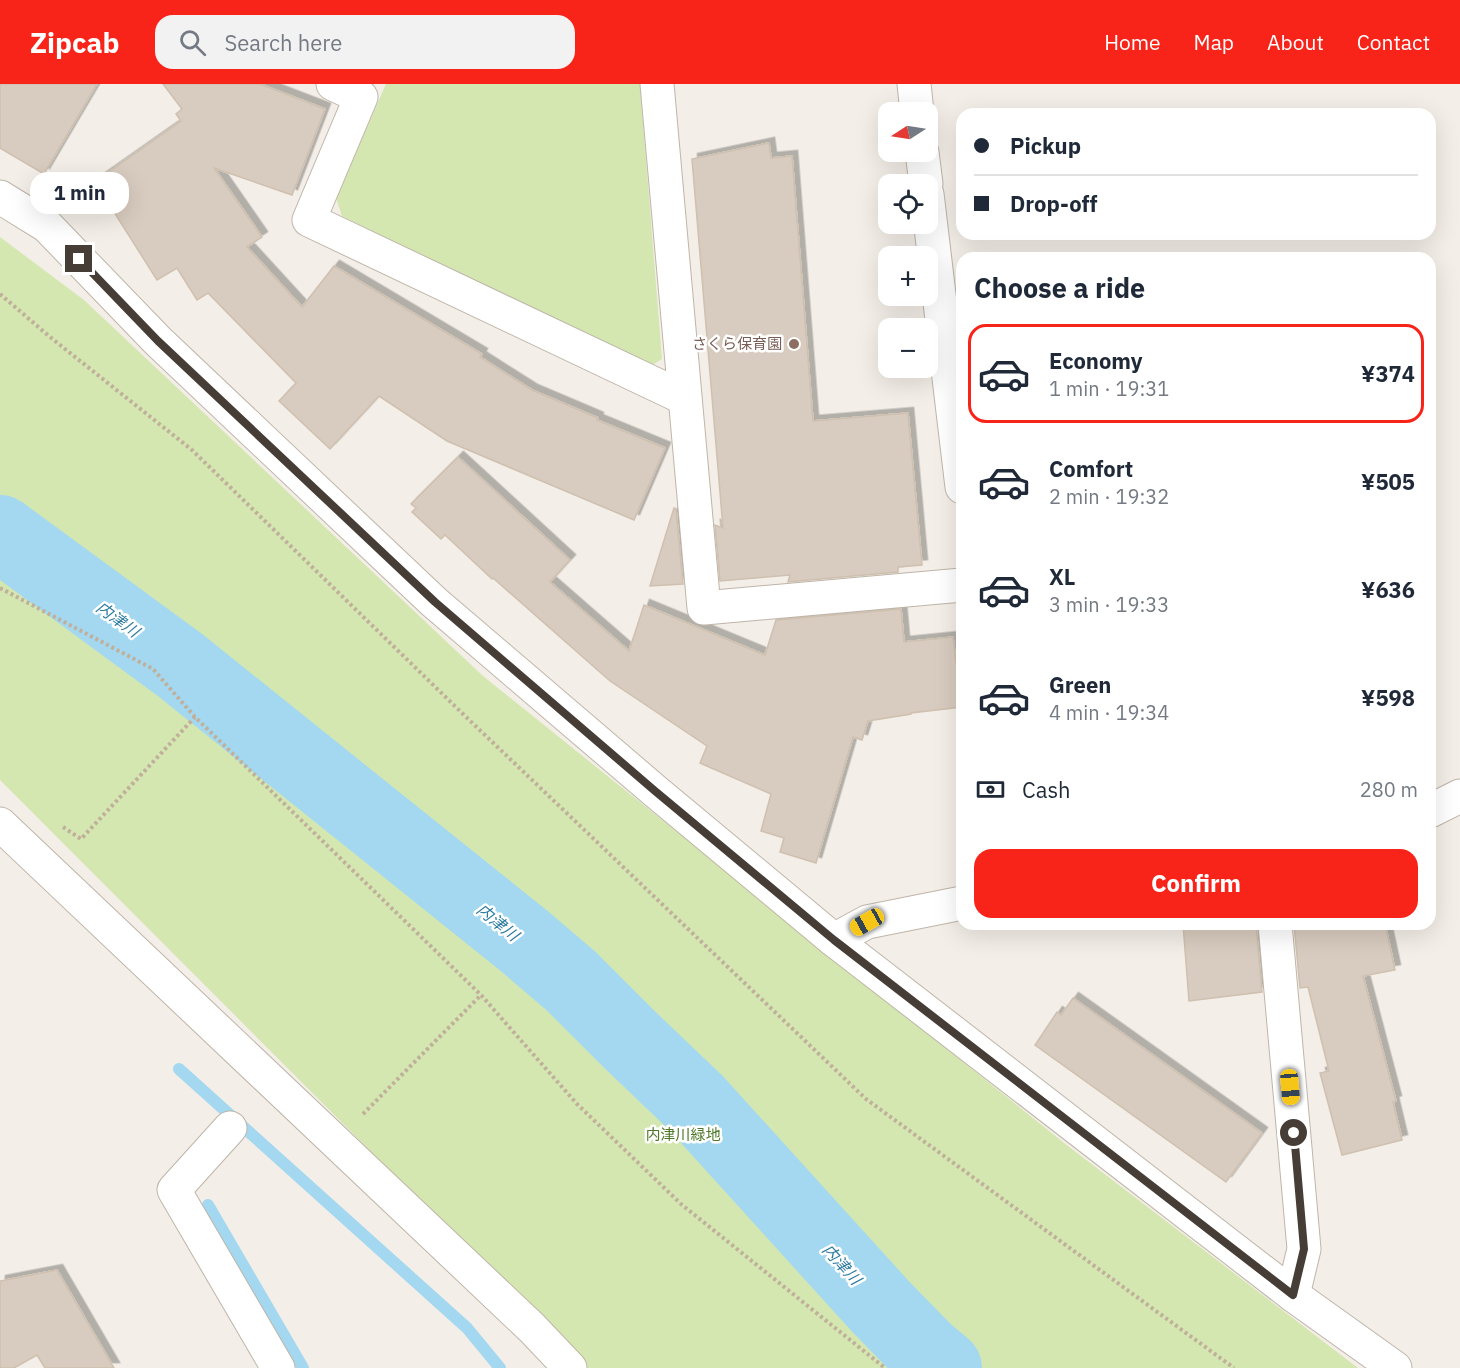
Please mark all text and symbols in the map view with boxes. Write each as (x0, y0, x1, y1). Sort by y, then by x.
search box (155, 15, 575, 69)
text: Zipcab (30, 24, 119, 61)
icon: search (176, 26, 209, 59)
text: Search here (224, 28, 342, 57)
text: Home (1104, 28, 1161, 56)
text: Map (1194, 28, 1234, 56)
text: About (1267, 28, 1324, 56)
text: Contact (1357, 28, 1430, 56)
north arrow (878, 102, 938, 162)
map controls (878, 102, 938, 378)
text: Pickup (1010, 131, 1081, 160)
callout: 1 min (29, 172, 128, 214)
button: locate (878, 174, 938, 234)
text: 1 min (53, 179, 106, 206)
text: Drop-off (1010, 189, 1097, 218)
route end (65, 245, 92, 272)
button: + (878, 246, 938, 306)
text: Choose a ride (974, 270, 1145, 305)
button: − (878, 318, 938, 378)
place label: さくら保育園 (692, 334, 782, 353)
marker: さくら保育園 (787, 337, 801, 351)
text: Economy (1049, 346, 1143, 375)
icon: car (977, 347, 1031, 401)
text: ¥374 (1361, 359, 1415, 388)
text: 1 min · 19:31 (1049, 375, 1169, 402)
text: Comfort (1049, 454, 1133, 483)
icon: car (977, 455, 1031, 509)
text: ¥505 (1361, 467, 1415, 496)
text: 2 min · 19:32 (1049, 483, 1169, 510)
text: XL (1049, 562, 1075, 591)
icon: car (977, 563, 1031, 617)
text: ¥636 (1361, 575, 1415, 604)
text: 3 min · 19:33 (1049, 591, 1169, 618)
water label: 内津川 (93, 597, 145, 642)
text: Green (1049, 670, 1111, 699)
icon: car (977, 671, 1031, 725)
text: ¥598 (1361, 683, 1415, 712)
text: 4 min · 19:34 (1049, 699, 1169, 726)
icon: cash (974, 773, 1007, 806)
text: Cash (1022, 775, 1071, 804)
text: 280 m (1360, 776, 1418, 803)
button: Confirm (974, 849, 1418, 918)
water label: 内津川 (473, 899, 524, 946)
car (847, 905, 887, 939)
car (1279, 1068, 1301, 1106)
route start (1280, 1119, 1307, 1146)
park label: 内津川緑地 (645, 1125, 721, 1144)
water label: 内津川 (819, 1239, 867, 1290)

